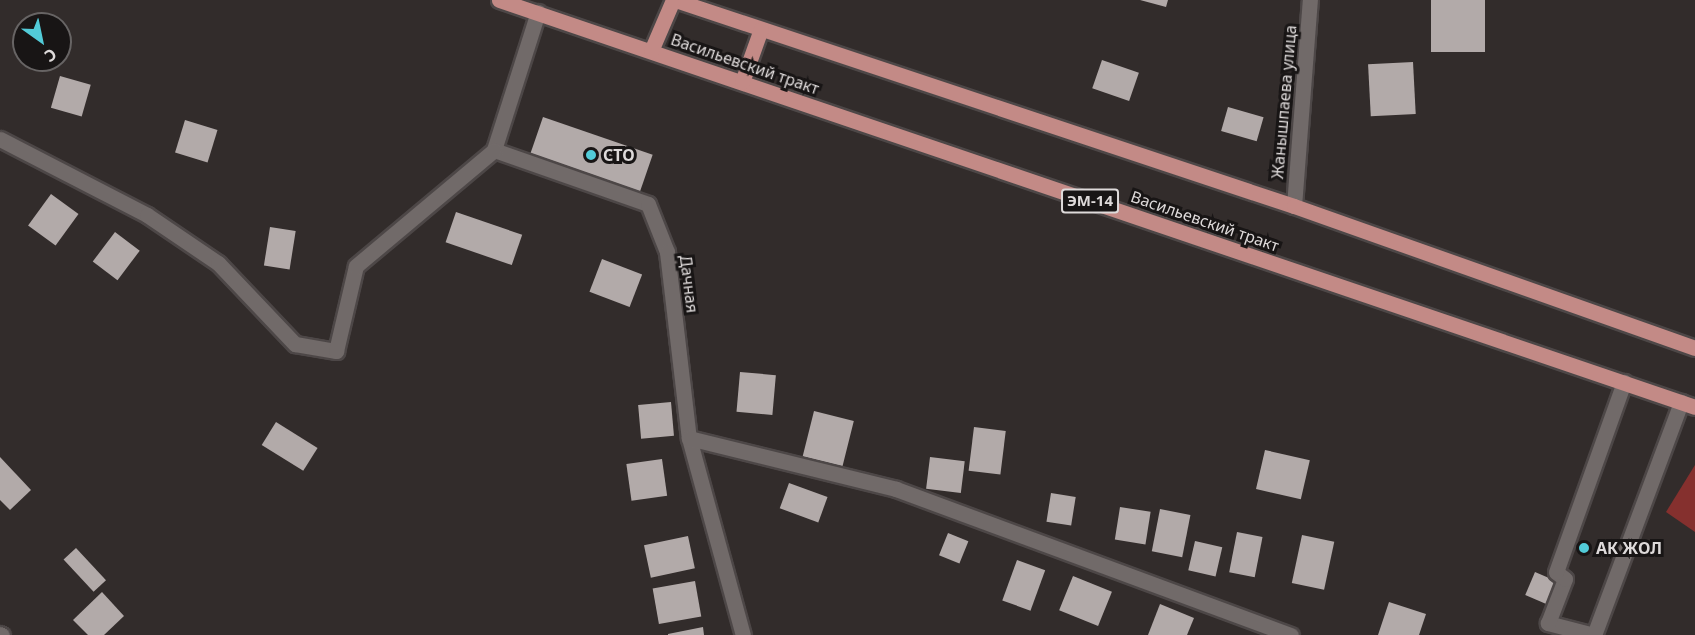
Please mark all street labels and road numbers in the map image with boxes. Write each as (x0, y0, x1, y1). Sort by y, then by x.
street label: Жанышпаева улица (1268, 24, 1300, 180)
street label: Васильевский тракт (668, 30, 822, 98)
street label: Васильевский тракт (1128, 187, 1282, 255)
road number: ЭМ-14 (1060, 189, 1120, 213)
street label: Дачная (676, 254, 702, 314)

